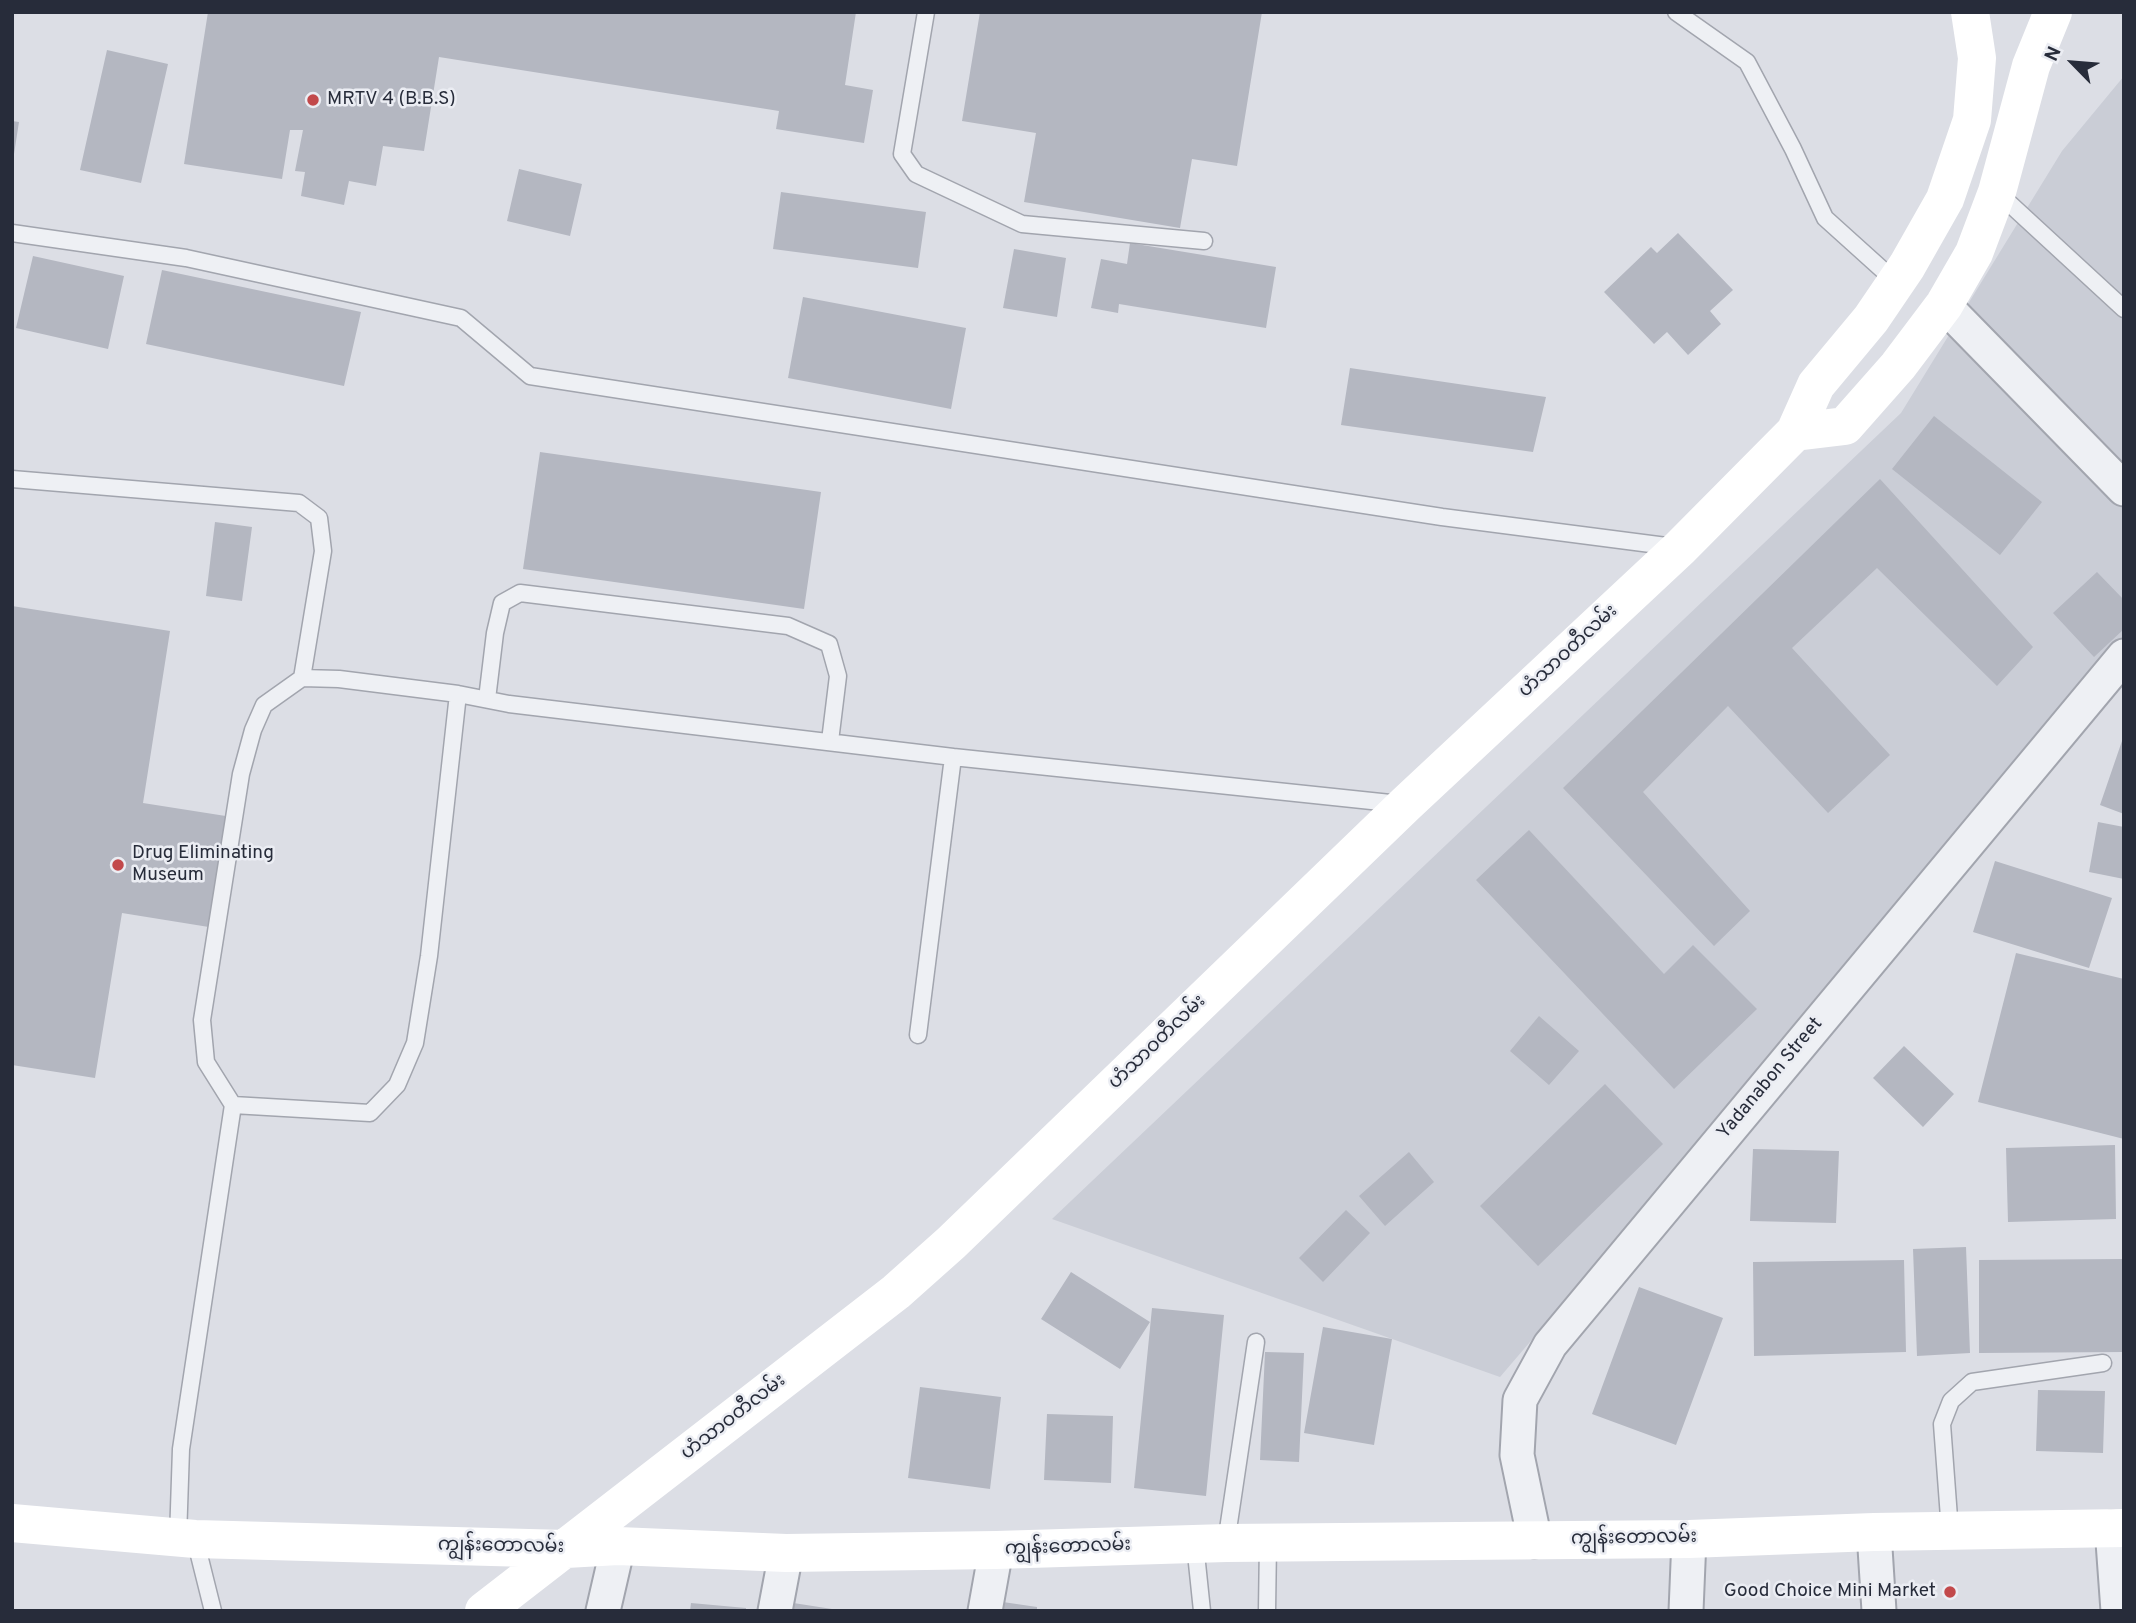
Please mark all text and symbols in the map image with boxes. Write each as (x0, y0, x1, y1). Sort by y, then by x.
north arrow (2038, 28, 2108, 98)
text: N (2040, 43, 2068, 65)
place label: MRTV 4 (B.B.S) (327, 89, 456, 111)
marker: MRTV 4 (B.B.S) (305, 92, 321, 108)
street label: ဟံသာဝတီလမ်း (1515, 601, 1623, 703)
place label: Drug Eliminating Museum (132, 843, 274, 887)
marker: Drug Eliminating Museum (110, 857, 126, 873)
street label: ဟံသာဝတီလမ်း (1105, 991, 1211, 1095)
street label: Yadanabon Street (1713, 1014, 1829, 1144)
street label: ဟံသာဝတီလမ်း (677, 1370, 791, 1466)
street label: ကျွန်းတောလမ်း (1571, 1527, 1697, 1551)
street label: ကျွန်းတောလမ်း (1005, 1534, 1131, 1562)
street label: ကျွန်းတောလမ်း (438, 1535, 564, 1559)
place label: Good Choice Mini Market (1724, 1581, 1936, 1603)
marker: Good Choice Mini Market (1942, 1584, 1958, 1600)

